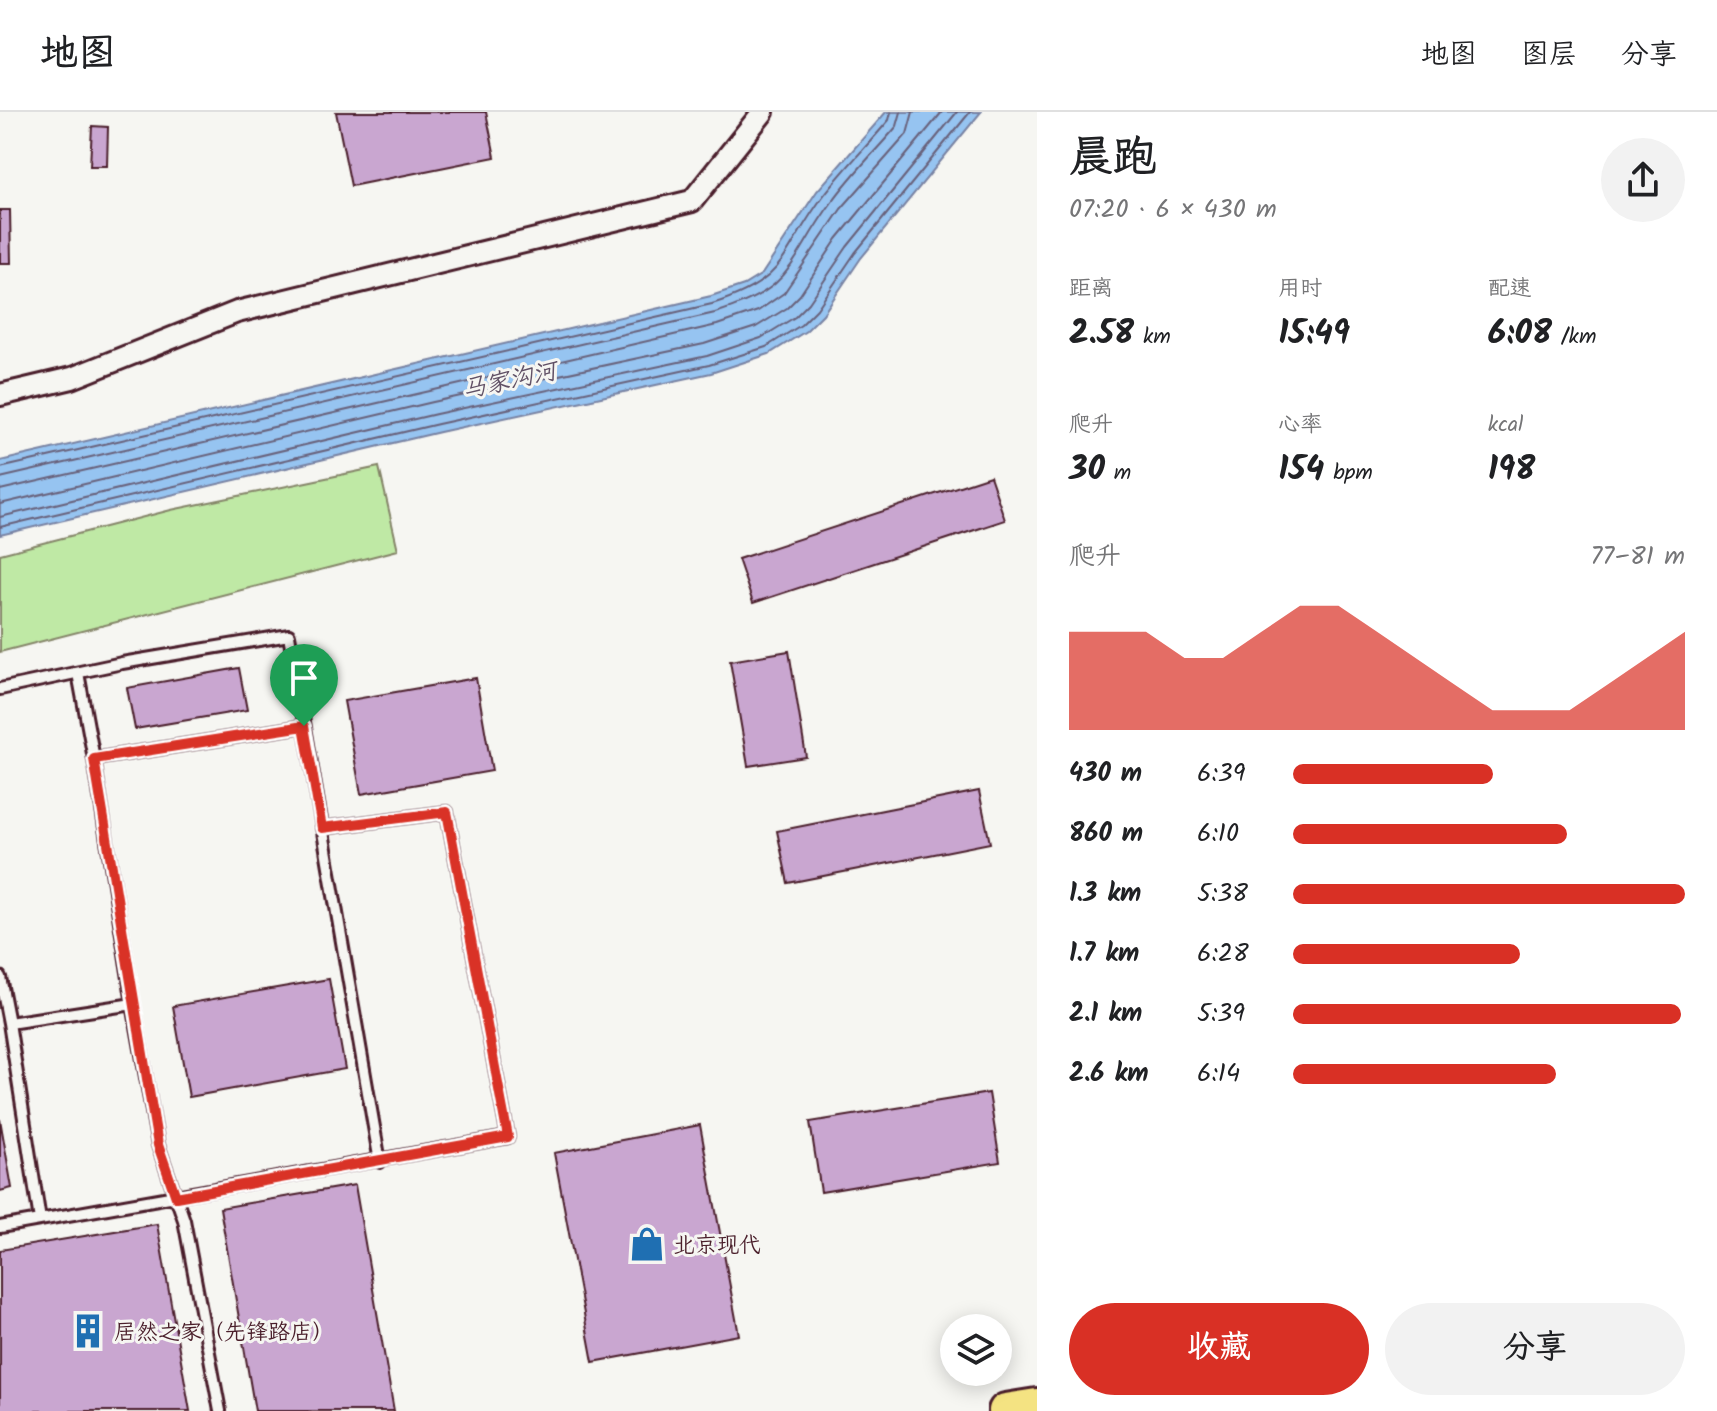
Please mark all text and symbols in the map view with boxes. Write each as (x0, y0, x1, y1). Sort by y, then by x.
text: 地图 (40, 25, 116, 85)
text: 地图 (1421, 33, 1477, 78)
text: 图层 (1521, 33, 1577, 78)
text: 分享 (1621, 33, 1677, 78)
text: 晨跑 (1069, 124, 1157, 194)
button: share (1601, 138, 1685, 222)
text: 07:20 · 6 × 430 m (1069, 189, 1277, 231)
text: 距离 (1069, 272, 1113, 307)
text: 用时 (1278, 272, 1322, 307)
text: 配速 (1488, 272, 1532, 307)
text: 2.58 (1069, 307, 1134, 361)
text: 15:49 (1278, 307, 1350, 361)
text: 6:08 (1488, 307, 1552, 361)
text: km (1134, 320, 1171, 355)
text: /km (1552, 320, 1596, 355)
water label: 马家沟河 (458, 352, 564, 411)
text: 爬升 (1069, 408, 1113, 443)
text: 心率 (1278, 408, 1322, 443)
text: kcal (1488, 408, 1523, 443)
text: 30 (1069, 443, 1105, 497)
text: 154 (1278, 443, 1324, 497)
text: 198 (1488, 443, 1535, 497)
text: m (1105, 456, 1131, 491)
text: bpm (1324, 456, 1373, 491)
text: 爬升 (1069, 536, 1121, 578)
text: 77–81 m (1590, 536, 1685, 578)
pin (270, 644, 338, 726)
icon: arrive (282, 656, 326, 700)
text: 430 m (1069, 753, 1142, 795)
text: 6:39 (1197, 753, 1245, 795)
text: 860 m (1069, 813, 1143, 855)
text: 6:10 (1197, 813, 1239, 855)
text: 1.3 km (1069, 873, 1141, 915)
text: 5:38 (1197, 873, 1248, 915)
text: 1.7 km (1069, 933, 1139, 975)
text: 6:28 (1197, 933, 1249, 975)
text: 2.1 km (1069, 993, 1142, 1035)
text: 5:39 (1197, 993, 1245, 1035)
text: 2.6 km (1069, 1053, 1149, 1095)
text: 6:14 (1197, 1053, 1240, 1095)
shop icon: 北京现代 (628, 1225, 666, 1263)
place label: 北京现代 (673, 1229, 761, 1264)
button: 收藏 (1069, 1303, 1369, 1395)
button: 分享 (1385, 1303, 1685, 1395)
building icon: 居然之家（先锋路店） (69, 1312, 107, 1350)
map controls (940, 1314, 1012, 1386)
button: layers (940, 1314, 1012, 1386)
place label: 居然之家（先锋路店） (114, 1316, 334, 1351)

